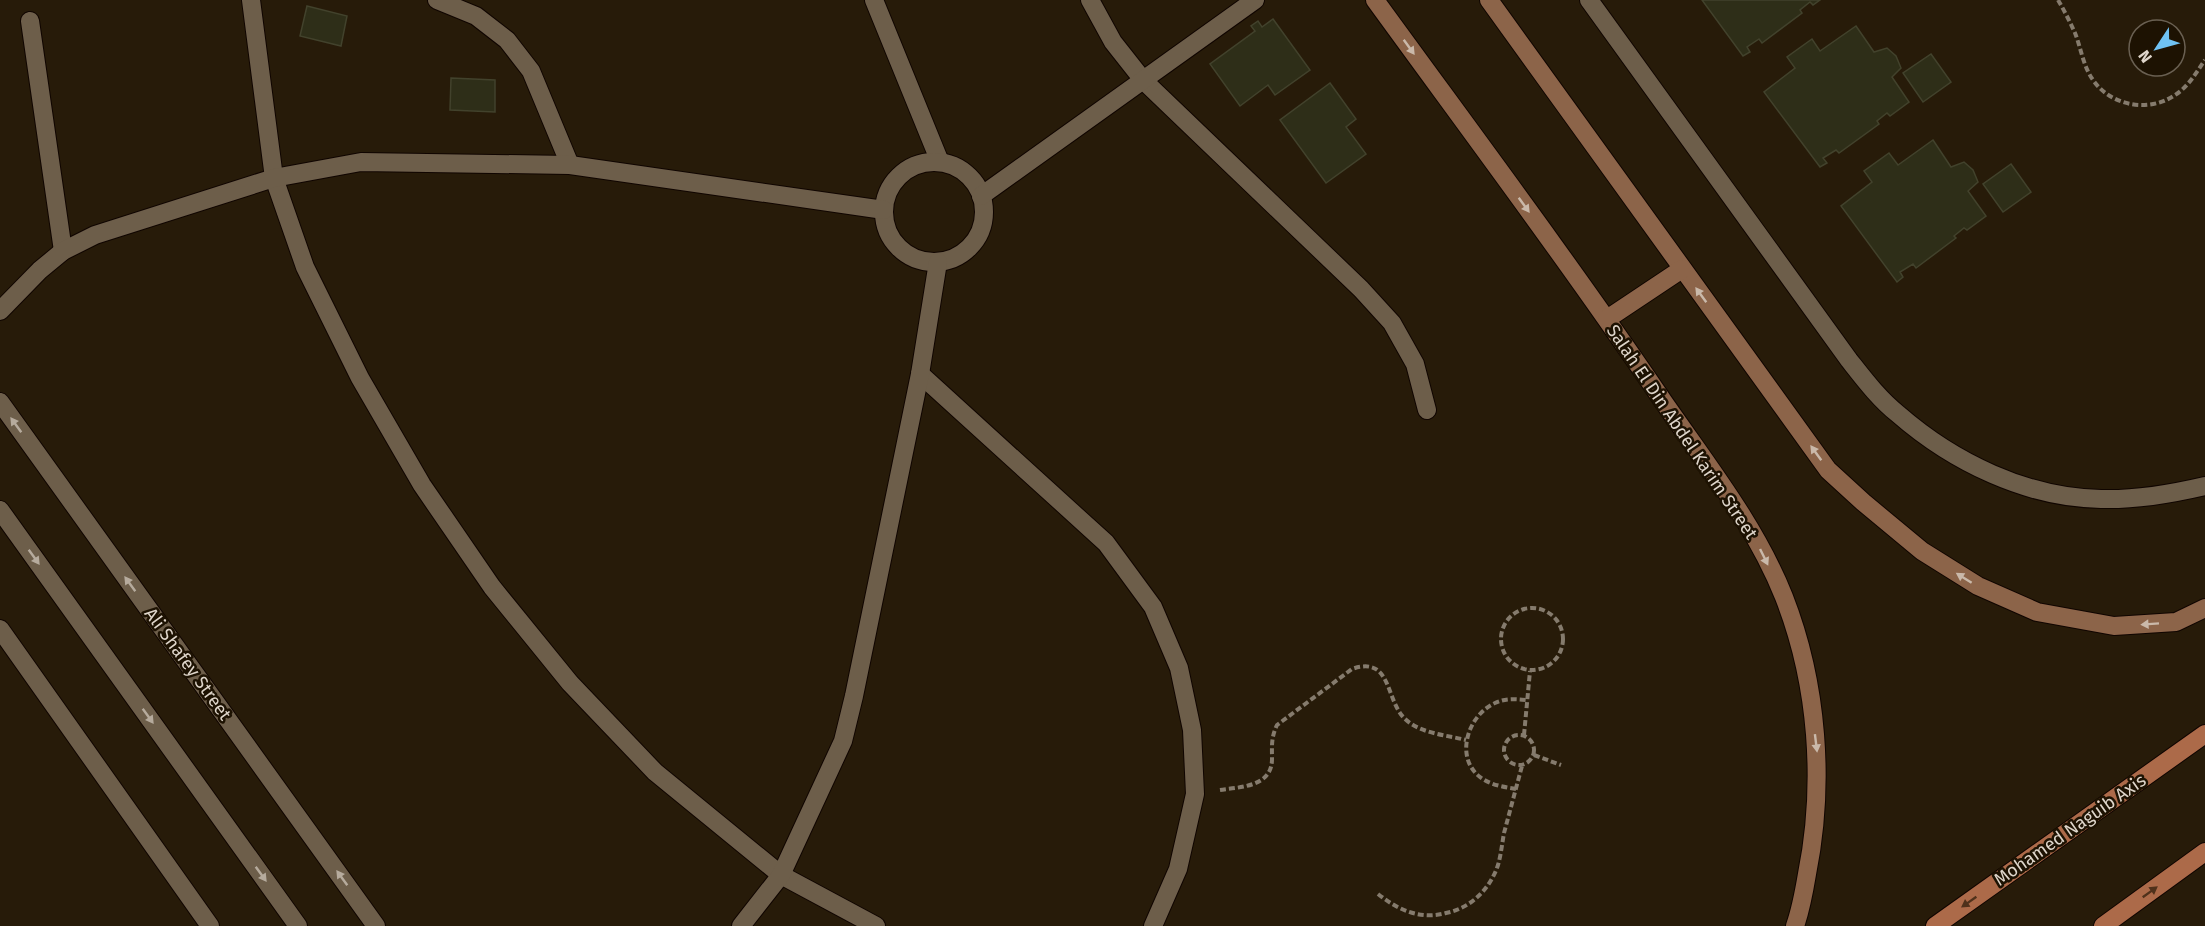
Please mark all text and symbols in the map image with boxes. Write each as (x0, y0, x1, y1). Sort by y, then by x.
north arrow (2127, 18, 2187, 78)
one-way arrow (1403, 39, 1415, 55)
text: N (2134, 47, 2156, 66)
one-way arrow (1518, 196, 1530, 212)
one-way arrow (1695, 287, 1707, 303)
street label: Salah El Din Abdel Karim Street (1602, 320, 1762, 544)
one-way arrow (11, 418, 23, 433)
one-way arrow (1810, 445, 1822, 461)
one-way arrow (1759, 548, 1768, 565)
one-way arrow (28, 549, 40, 565)
one-way arrow (1956, 572, 1972, 583)
one-way arrow (124, 576, 136, 592)
street label: Ali Shafey Street (140, 603, 236, 725)
one-way arrow (2140, 619, 2159, 629)
one-way arrow (141, 708, 153, 723)
one-way arrow (1811, 733, 1821, 752)
street label: Mohamed Naguib Axis (1990, 769, 2150, 891)
one-way arrow (255, 866, 267, 882)
one-way arrow (336, 871, 348, 887)
one-way arrow (2142, 886, 2158, 898)
one-way arrow (1961, 896, 1977, 908)

